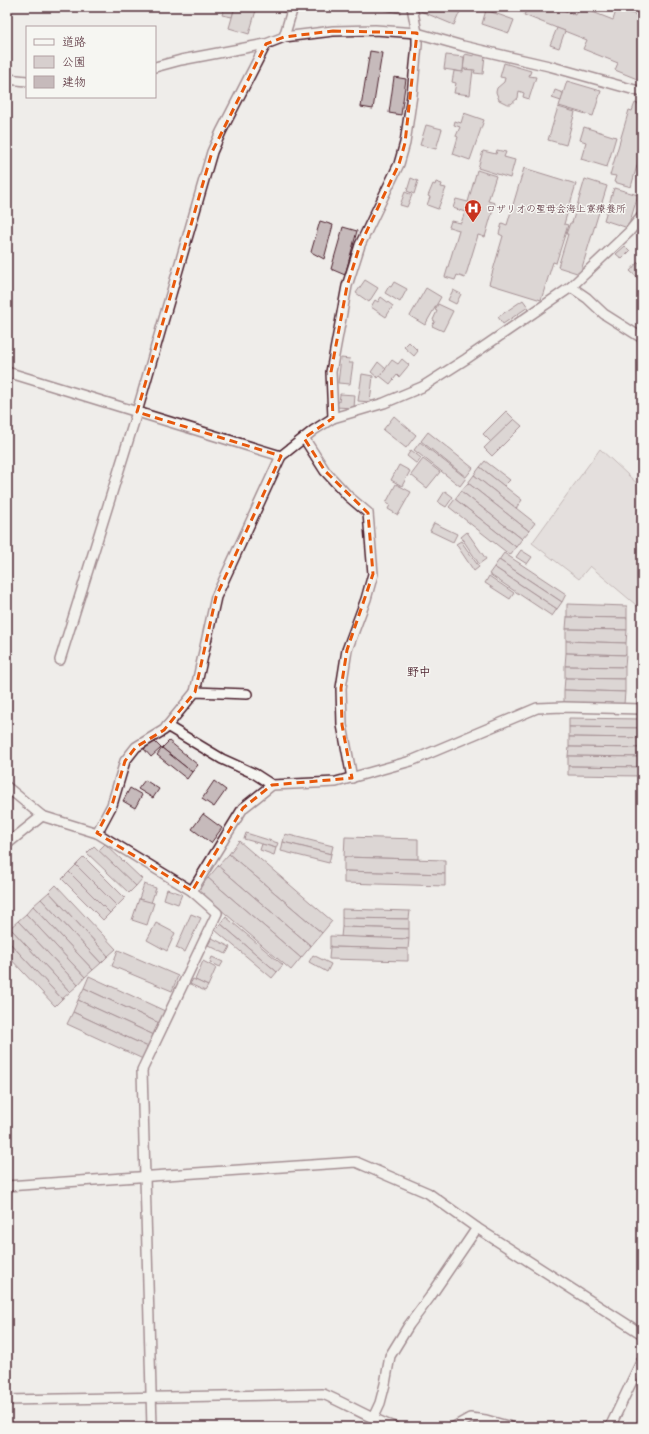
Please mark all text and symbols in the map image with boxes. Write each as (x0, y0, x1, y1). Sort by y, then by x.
legend (26, 26, 156, 98)
text: 道路 (62, 33, 86, 49)
text: 公園 (62, 53, 86, 69)
text: 建物 (62, 73, 86, 89)
hospital icon: ロザリオの聖母会海上寮療養所 (463, 198, 483, 223)
place label: ロザリオの聖母会海上寮療養所 (486, 201, 626, 215)
district label: 野中 (407, 663, 431, 679)

